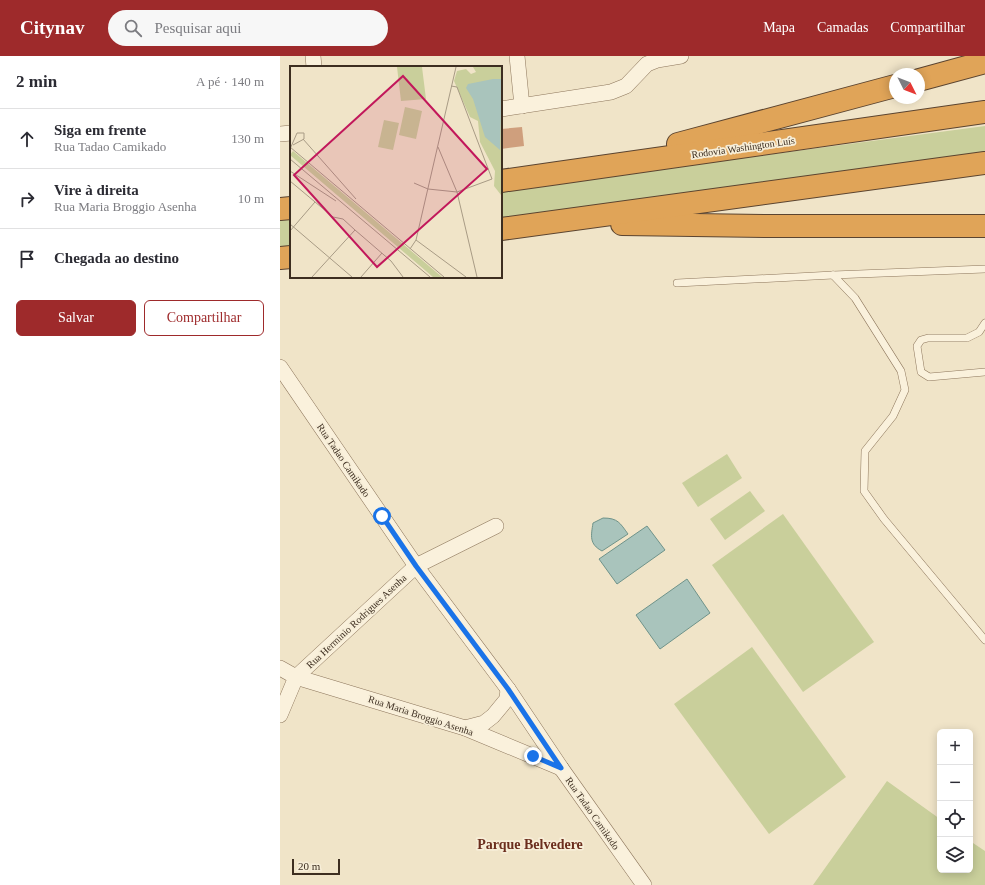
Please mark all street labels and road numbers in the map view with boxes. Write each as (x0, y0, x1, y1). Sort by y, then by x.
street label: Rodovia Washington Luís (691, 135, 795, 160)
street label: Rua Tadao Camikado (315, 421, 372, 499)
street label: Rua Herminio Rodrigues Asenha (304, 572, 409, 671)
street label: Rua Maria Broggio Asenha (367, 693, 475, 738)
street label: Rua Tadao Camikado (563, 775, 622, 852)

